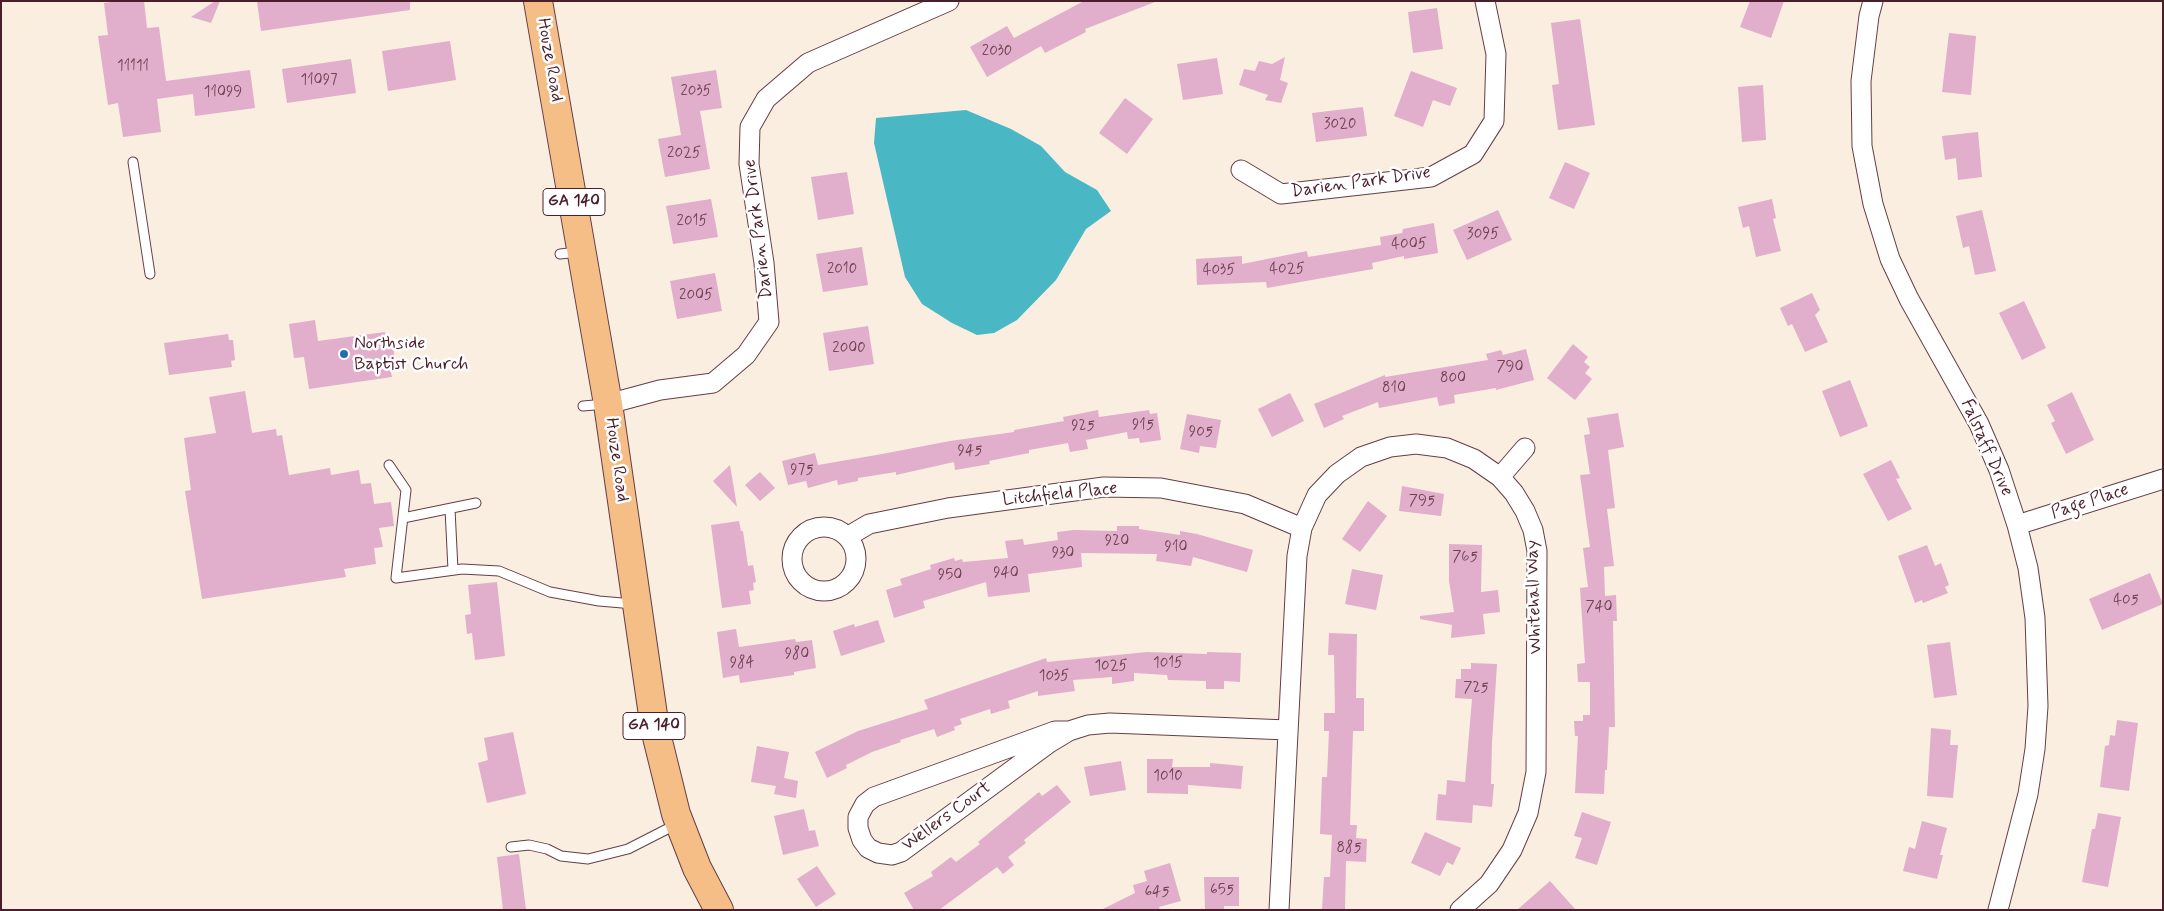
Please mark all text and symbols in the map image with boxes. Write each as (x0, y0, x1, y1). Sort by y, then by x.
street label: Houze Road (531, 16, 567, 104)
house number: 2030 (982, 43, 1012, 61)
house number: 11111 (117, 58, 149, 76)
house number: 11097 (300, 72, 338, 90)
house number: 2035 (680, 83, 712, 101)
house number: 11099 (204, 84, 242, 102)
house number: 3020 (1324, 116, 1356, 134)
house number: 2025 (667, 145, 701, 163)
street label: Darien Park Drive (740, 158, 778, 300)
street label: Darien Park Drive (1290, 162, 1432, 204)
road number: GA 140 (543, 188, 605, 216)
house number: 2015 (677, 213, 707, 231)
house number: 3095 (1467, 226, 1499, 244)
house number: 4005 (1391, 236, 1427, 254)
house number: 2010 (827, 261, 857, 279)
house number: 4025 (1269, 261, 1305, 279)
house number: 4035 (1203, 262, 1235, 280)
house number: 2005 (679, 287, 713, 305)
place label: Northside Baptist Church (354, 333, 468, 376)
house number: 2000 (832, 340, 866, 358)
marker: Northside Baptist Church (338, 348, 350, 360)
house number: 790 (1496, 359, 1524, 377)
house number: 800 (1440, 370, 1466, 388)
house number: 810 (1382, 380, 1406, 398)
street label: Falstaff Drive (1955, 396, 2017, 500)
street label: Houze Road (599, 417, 633, 503)
house number: 915 (1132, 417, 1154, 435)
house number: 925 (1071, 418, 1095, 436)
house number: 905 (1189, 424, 1213, 442)
house number: 945 (958, 443, 982, 461)
house number: 975 (790, 462, 814, 480)
street label: Litchfield Place (1002, 478, 1118, 512)
street label: Page Place (2048, 479, 2132, 525)
house number: 795 (1409, 493, 1435, 511)
house number: 920 (1105, 533, 1129, 551)
house number: 910 (1165, 539, 1187, 557)
street label: Whitehall Way (1522, 540, 1548, 654)
house number: 930 (1052, 545, 1074, 563)
house number: 765 (1452, 549, 1478, 567)
house number: 940 (993, 565, 1019, 583)
house number: 950 (938, 567, 962, 585)
house number: 405 (2113, 592, 2139, 610)
house number: 740 (1585, 599, 1613, 617)
house number: 980 (785, 646, 809, 664)
house number: 984 (730, 655, 754, 673)
house number: 1015 (1153, 655, 1183, 673)
house number: 1025 (1094, 658, 1128, 676)
house number: 1035 (1039, 668, 1069, 686)
house number: 725 (1463, 680, 1489, 698)
road number: GA 140 (623, 712, 685, 739)
house number: 1010 (1153, 768, 1183, 786)
street label: Wellers Court (898, 777, 996, 857)
house number: 885 (1336, 840, 1362, 858)
house number: 655 (1210, 882, 1234, 900)
house number: 645 (1144, 884, 1170, 902)

